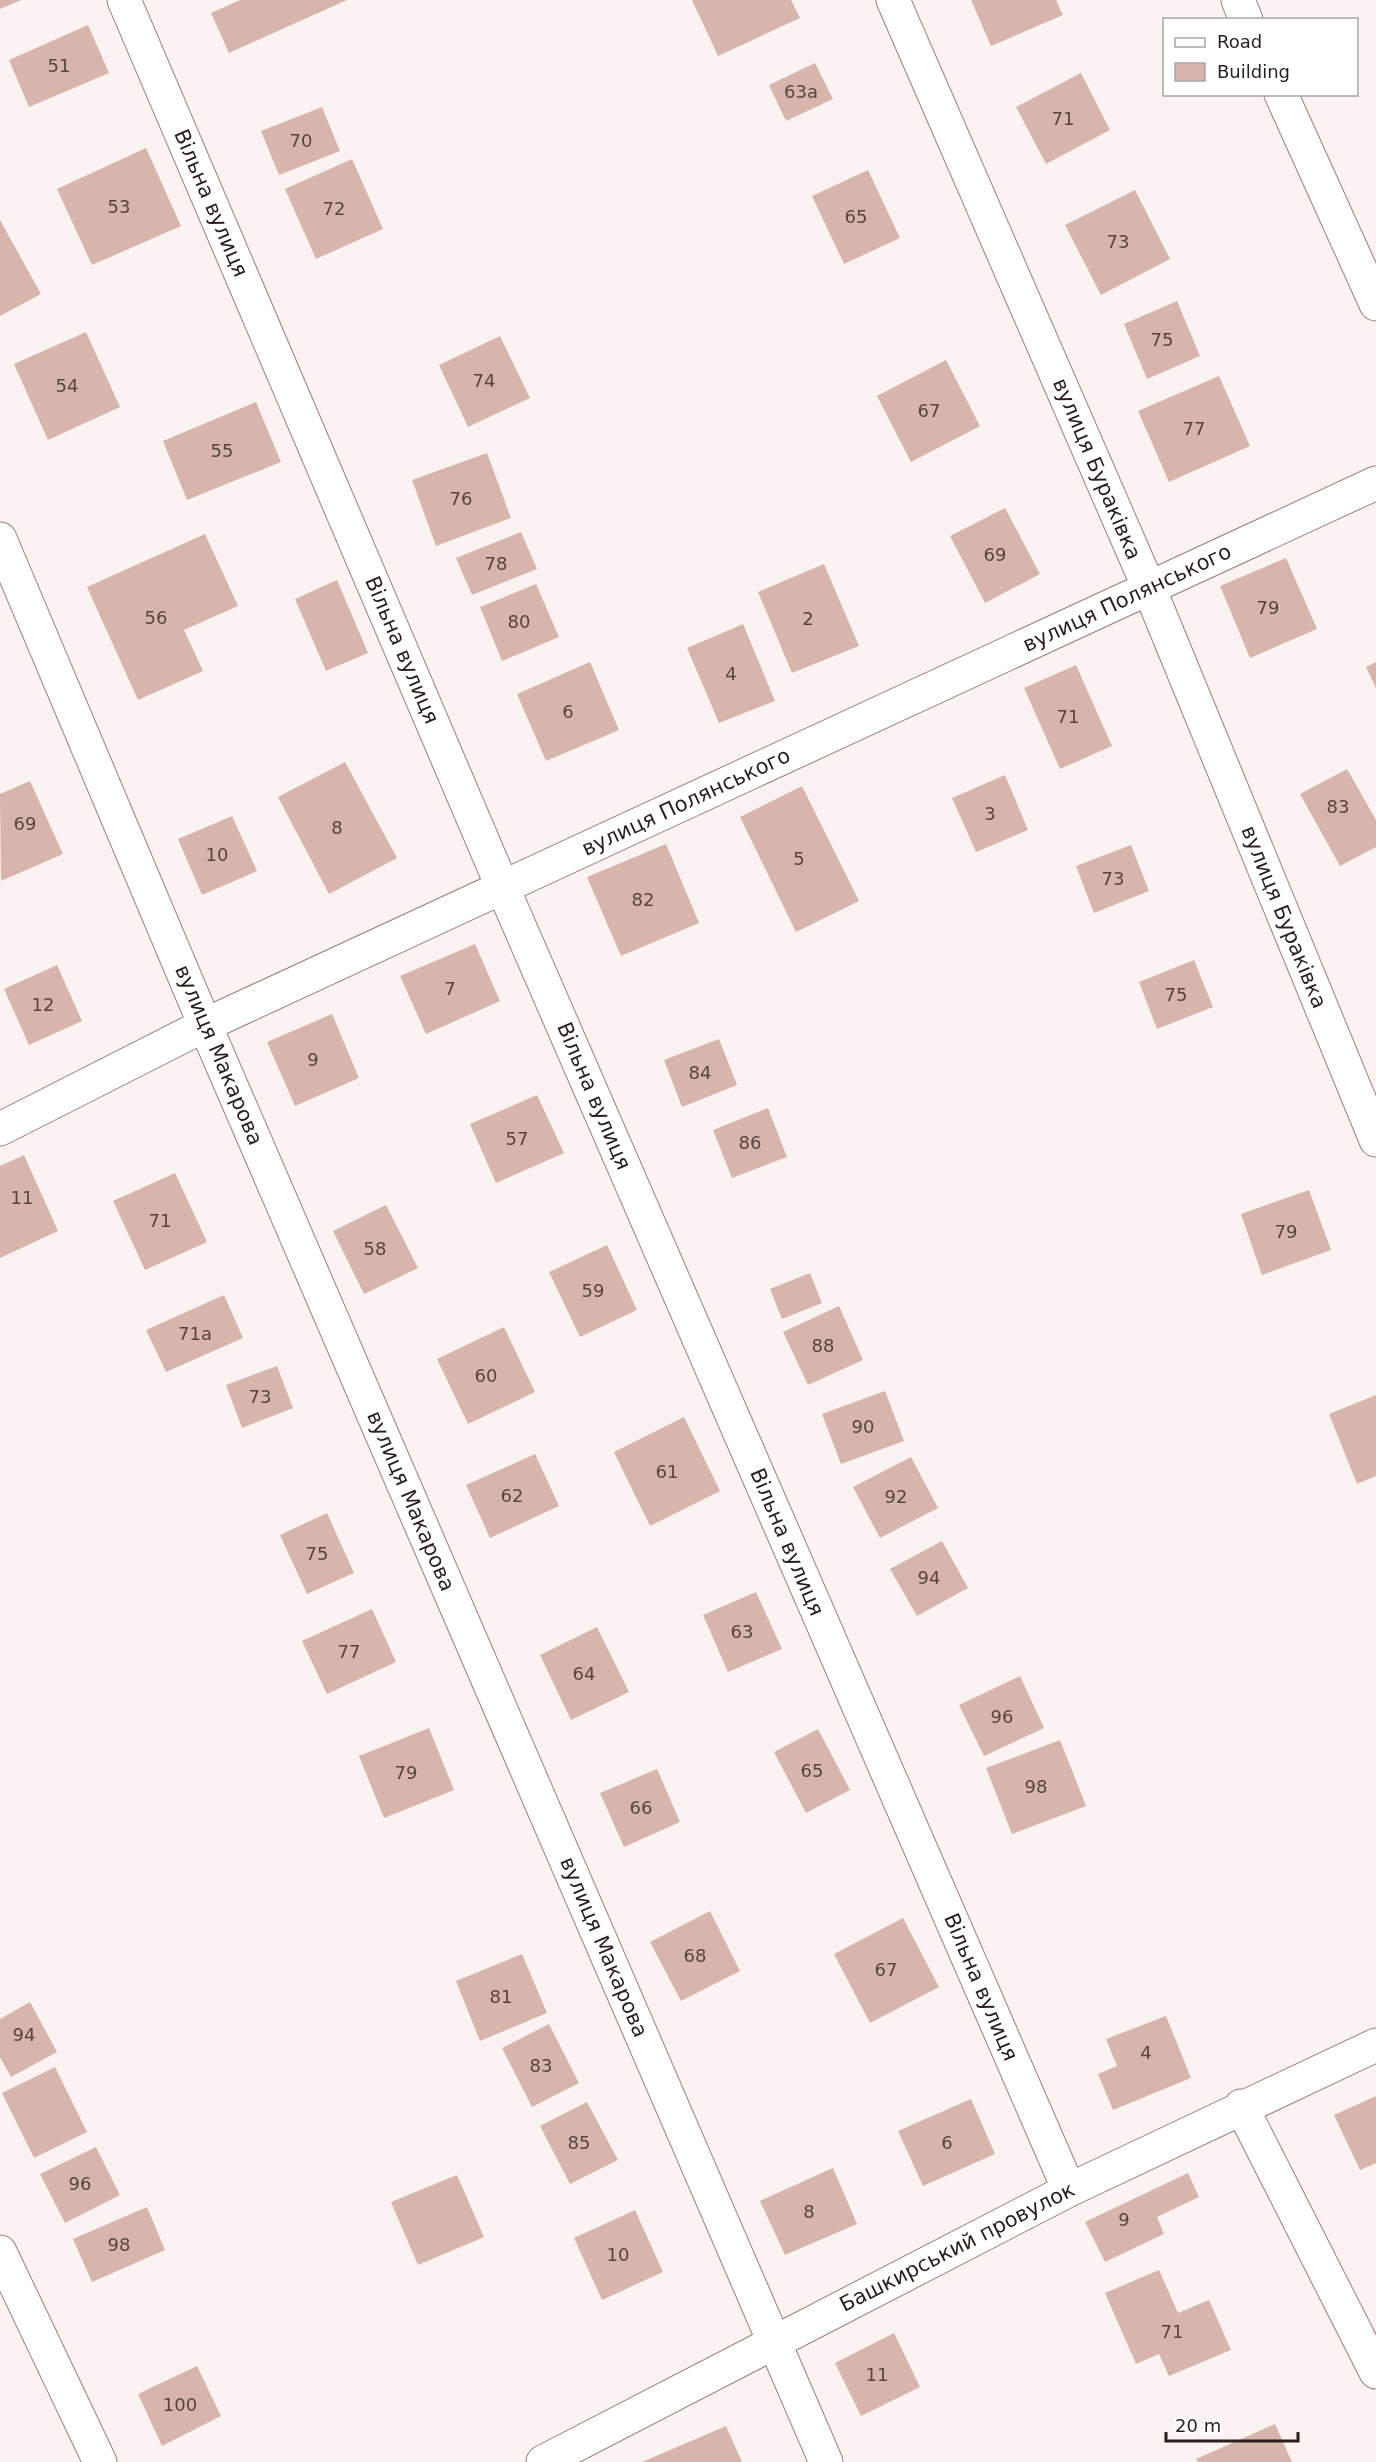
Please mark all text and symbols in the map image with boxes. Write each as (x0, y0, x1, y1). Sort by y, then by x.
legend (1163, 18, 1358, 96)
text: Road (1217, 31, 1262, 52)
house number: 51 (48, 55, 70, 76)
text: Building (1217, 61, 1290, 82)
house number: 63а (784, 81, 818, 102)
house number: 71 (1052, 108, 1074, 129)
street label: Вільна вулиця (169, 126, 253, 280)
house number: 70 (290, 130, 312, 151)
house number: 53 (108, 196, 130, 217)
house number: 72 (323, 198, 345, 219)
house number: 65 (845, 206, 867, 227)
house number: 73 (1107, 231, 1129, 252)
house number: 75 (1151, 329, 1173, 350)
house number: 74 (473, 370, 495, 391)
house number: 54 (56, 375, 78, 396)
street label: вулиця Бураківка (1048, 375, 1146, 563)
house number: 67 (918, 400, 940, 421)
house number: 77 (1183, 418, 1205, 439)
house number: 55 (211, 440, 233, 461)
house number: 76 (450, 488, 472, 509)
street label: вулиця Полянського (1019, 539, 1235, 657)
house number: 69 (984, 544, 1006, 565)
house number: 78 (485, 553, 507, 574)
street label: Вільна вулиця (360, 573, 444, 727)
house number: 79 (1257, 597, 1279, 618)
house number: 56 (145, 607, 167, 628)
house number: 2 (802, 608, 814, 629)
house number: 80 (508, 611, 530, 632)
house number: 4 (725, 663, 737, 684)
house number: 6 (562, 701, 574, 722)
house number: 71 (1057, 706, 1079, 727)
street label: вулиця Полянського (578, 743, 794, 861)
house number: 83 (1327, 796, 1349, 817)
house number: 3 (984, 803, 996, 824)
house number: 69 (14, 813, 36, 834)
house number: 8 (331, 817, 343, 838)
street label: вулиця Бураківка (1236, 822, 1332, 1012)
house number: 10 (206, 844, 228, 865)
house number: 5 (793, 848, 805, 869)
house number: 73 (1102, 868, 1124, 889)
house number: 82 (632, 889, 654, 910)
street label: вулиця Макарова (170, 961, 268, 1149)
house number: 7 (444, 978, 456, 999)
house number: 75 (1165, 984, 1187, 1005)
house number: 12 (32, 994, 54, 1015)
street label: Вільна вулиця (552, 1019, 636, 1173)
house number: 9 (307, 1049, 319, 1070)
house number: 84 (689, 1062, 711, 1083)
house number: 57 (506, 1128, 528, 1149)
house number: 86 (739, 1132, 761, 1153)
house number: 11 (11, 1187, 33, 1208)
house number: 71 (149, 1210, 171, 1231)
house number: 79 (1275, 1221, 1297, 1242)
house number: 58 (364, 1238, 386, 1259)
house number: 59 (582, 1280, 604, 1301)
house number: 71а (178, 1323, 212, 1344)
house number: 88 (812, 1335, 834, 1356)
house number: 60 (475, 1365, 497, 1386)
house number: 73 (249, 1386, 271, 1407)
street label: вулиця Макарова (362, 1407, 460, 1595)
house number: 90 (852, 1416, 874, 1437)
house number: 61 (656, 1461, 678, 1482)
street label: Вільна вулиця (745, 1465, 829, 1619)
house number: 62 (501, 1485, 523, 1506)
house number: 92 (885, 1486, 907, 1507)
house number: 75 (306, 1543, 328, 1564)
house number: 94 (918, 1567, 940, 1588)
house number: 63 (731, 1621, 753, 1642)
house number: 77 (338, 1641, 360, 1662)
house number: 64 (573, 1663, 595, 1684)
house number: 96 (991, 1706, 1013, 1727)
house number: 65 (801, 1760, 823, 1781)
house number: 79 (395, 1762, 417, 1783)
house number: 98 (1025, 1776, 1047, 1797)
house number: 66 (630, 1797, 652, 1818)
street label: вулиця Макарова (555, 1853, 653, 2041)
street label: Вільна вулиця (939, 1910, 1023, 2064)
house number: 68 (684, 1945, 706, 1966)
house number: 67 (875, 1959, 897, 1980)
house number: 81 (490, 1986, 512, 2007)
house number: 94 (13, 2024, 35, 2045)
house number: 4 (1140, 2042, 1152, 2063)
house number: 83 (530, 2055, 552, 2076)
house number: 85 (568, 2132, 590, 2153)
house number: 6 (941, 2132, 953, 2153)
house number: 96 (69, 2173, 91, 2194)
street label: Башкирський провулок (836, 2177, 1078, 2317)
house number: 8 (803, 2201, 815, 2222)
house number: 9 (1118, 2209, 1130, 2230)
house number: 98 (108, 2234, 130, 2255)
house number: 10 (607, 2244, 629, 2265)
house number: 71 (1161, 2321, 1183, 2342)
house number: 11 (866, 2364, 888, 2385)
house number: 100 (163, 2394, 197, 2415)
scale bar (1166, 2405, 1298, 2443)
text: 20 m (1175, 2415, 1221, 2436)

